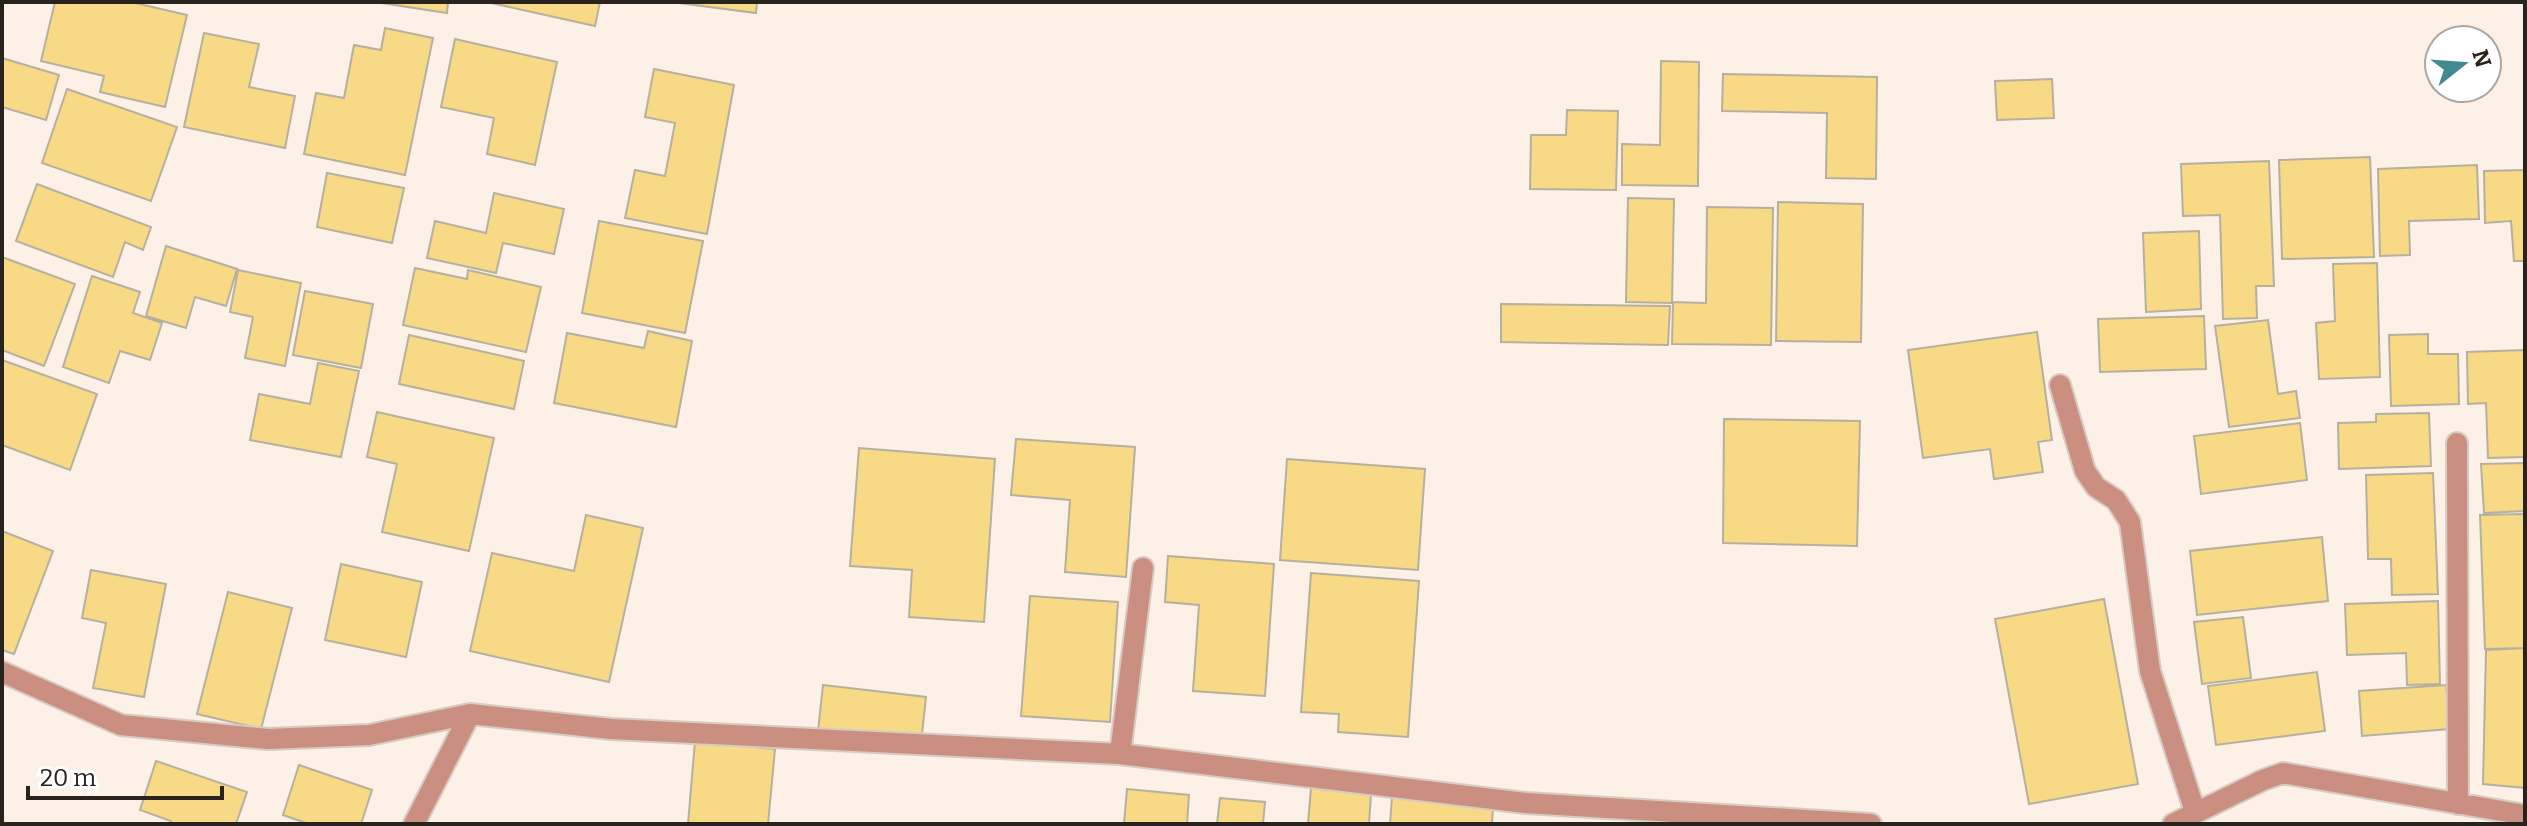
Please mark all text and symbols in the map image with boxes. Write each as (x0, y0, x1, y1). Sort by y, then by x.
north arrow (2423, 24, 2503, 104)
text: N (2466, 46, 2497, 70)
scale bar (28, 750, 222, 800)
text: 20 m (40, 764, 96, 792)

